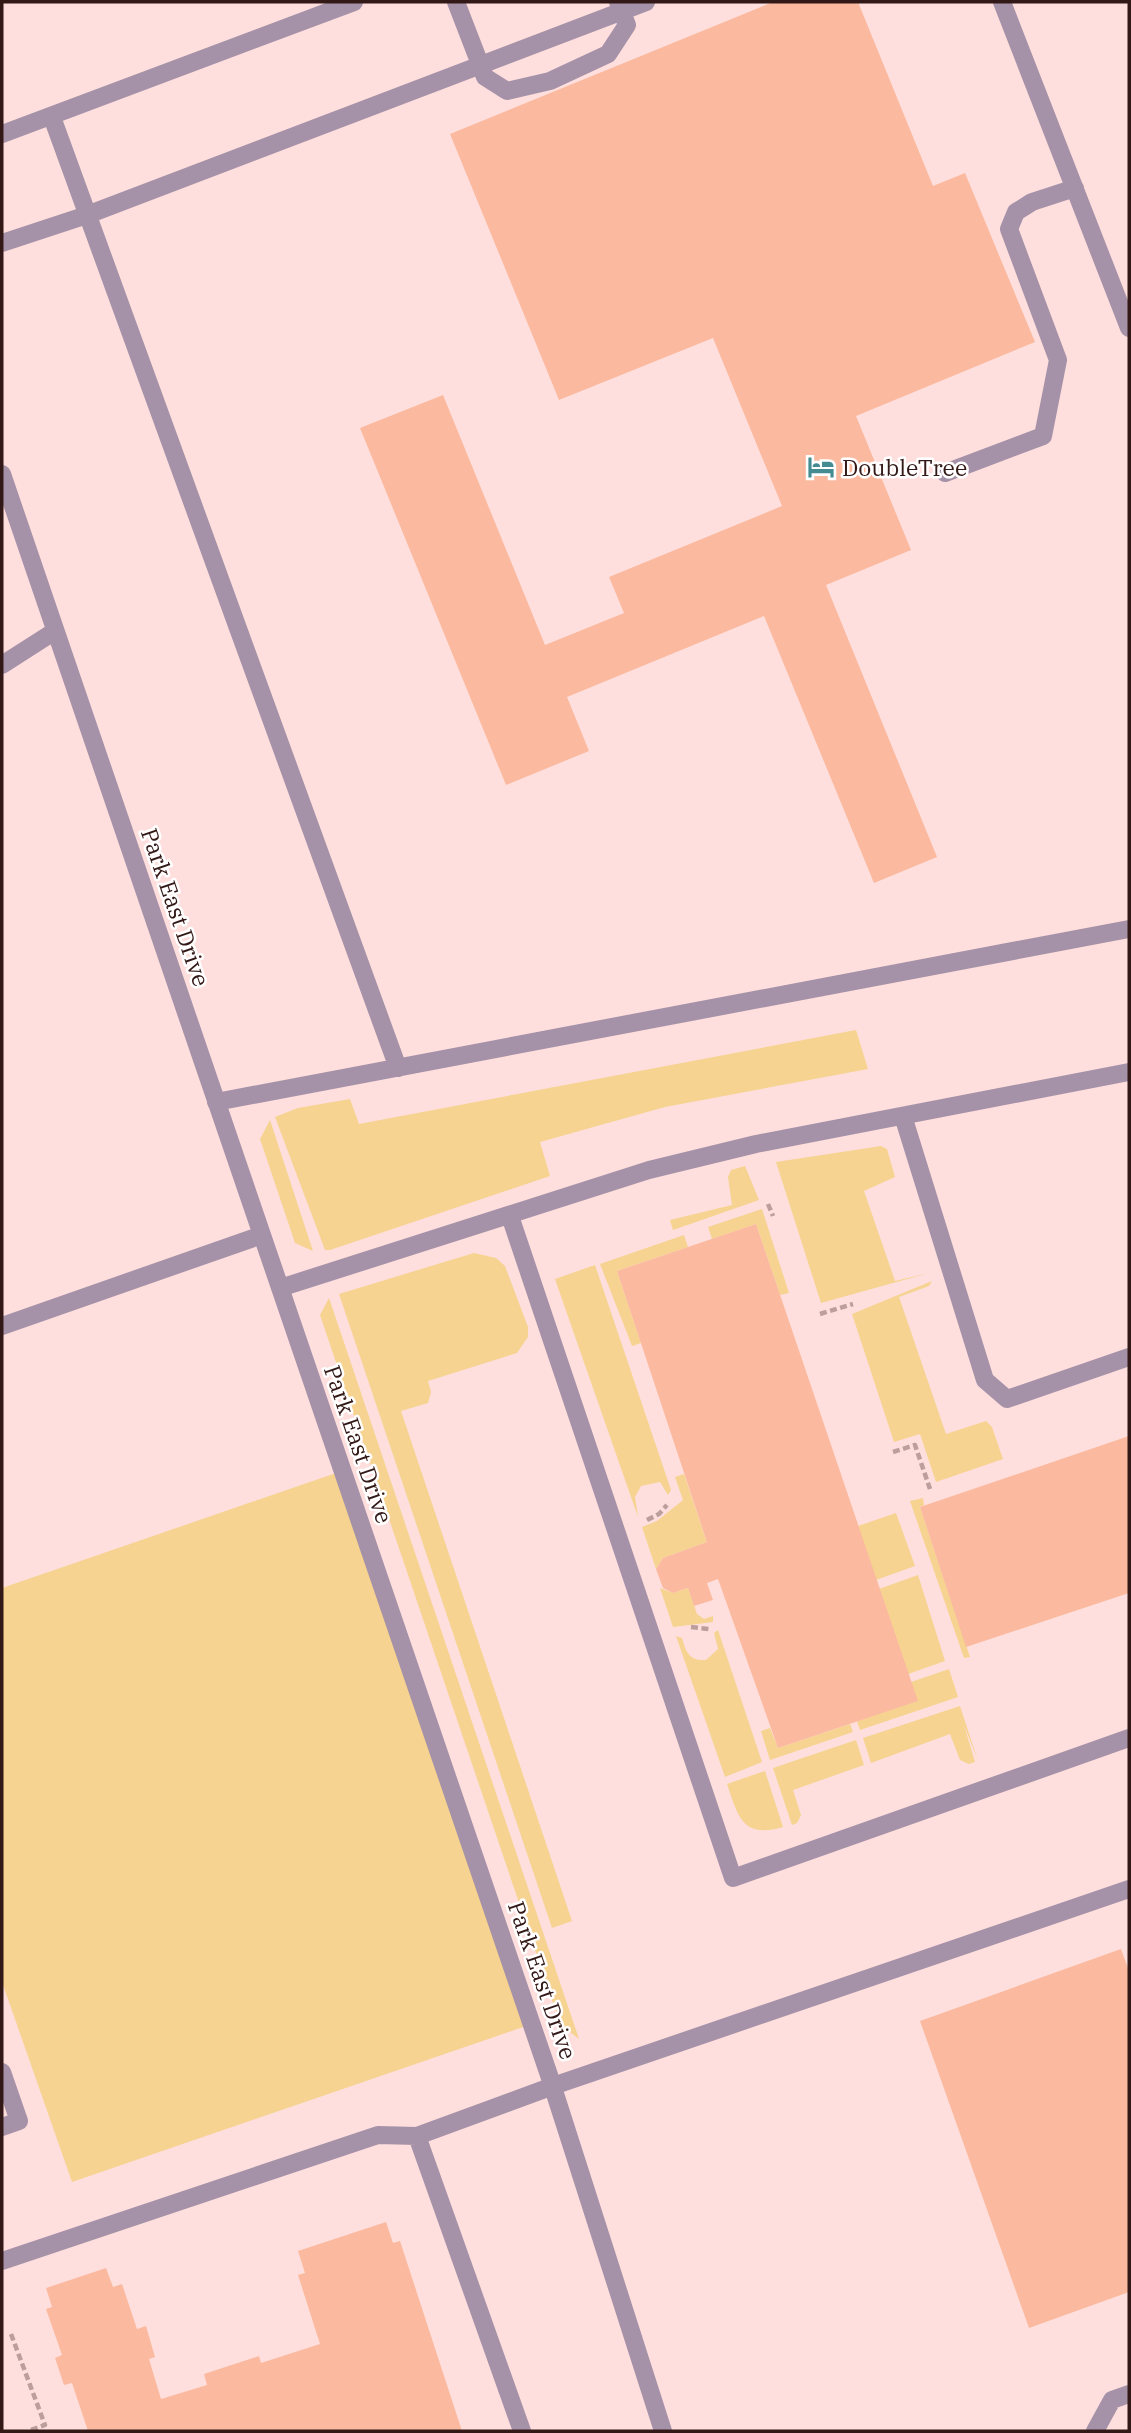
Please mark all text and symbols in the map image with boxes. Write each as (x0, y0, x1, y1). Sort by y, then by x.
hotel icon: DoubleTree (806, 452, 836, 482)
place label: DoubleTree (842, 452, 967, 482)
street label: Park East Drive (135, 824, 217, 990)
street label: Park East Drive (318, 1361, 400, 1527)
street label: Park East Drive (502, 1897, 584, 2063)

